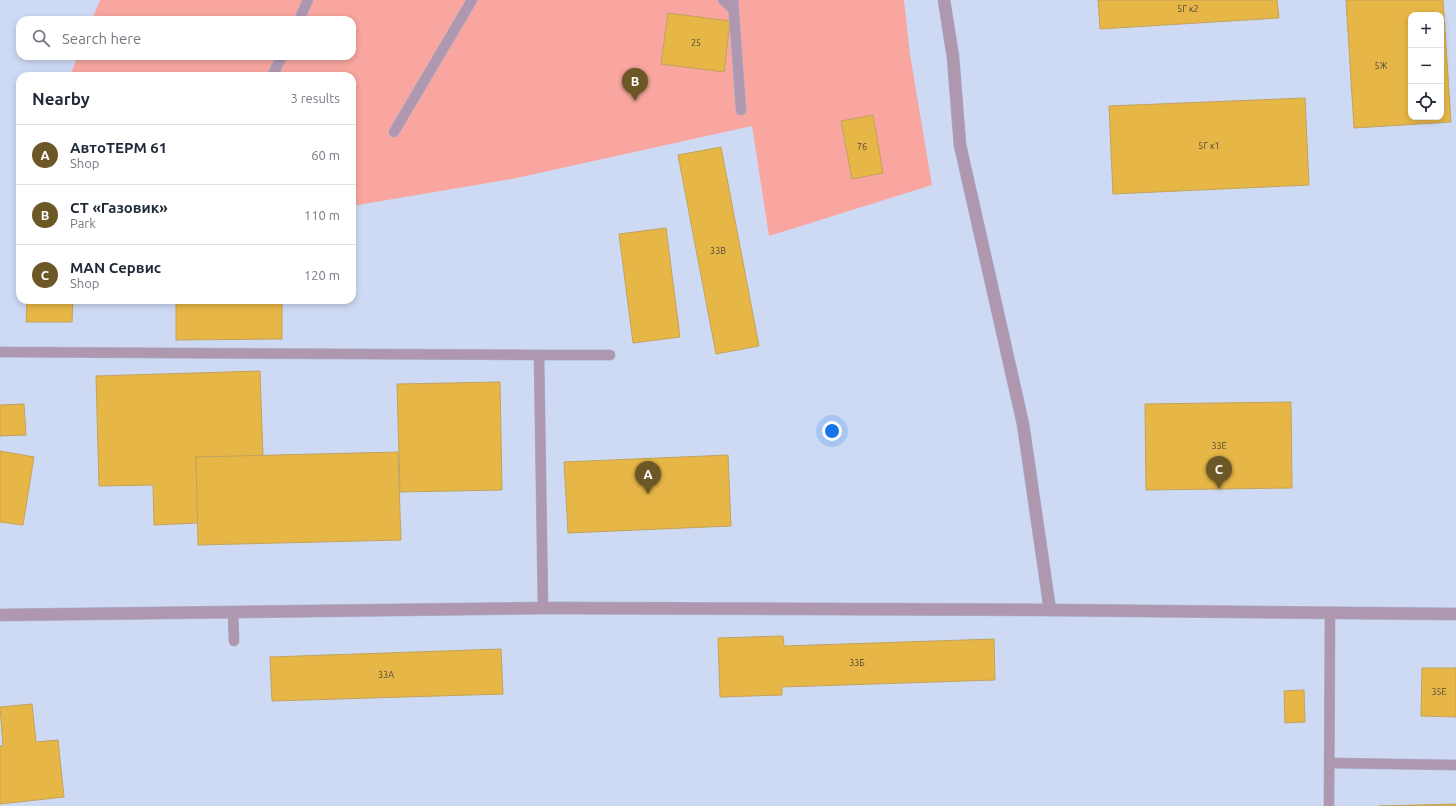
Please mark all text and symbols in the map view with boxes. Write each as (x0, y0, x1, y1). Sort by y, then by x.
house number: 5Г к2 (1177, 4, 1199, 14)
map controls (1408, 12, 1444, 120)
button: + (1408, 12, 1444, 48)
search box (16, 16, 356, 60)
icon: search (30, 27, 52, 49)
text: Search here (62, 30, 141, 47)
house number: 25 (691, 38, 701, 48)
button: − (1408, 48, 1444, 84)
house number: 5Ж (1375, 61, 1388, 71)
pin: B (622, 68, 648, 101)
button: locate (1408, 84, 1444, 120)
text: Nearby (32, 89, 90, 108)
text: 3 results (290, 91, 340, 105)
text: АвтоТЕРМ 61 (70, 139, 167, 156)
house number: 5Г к1 (1198, 141, 1220, 151)
house number: 76 (857, 142, 867, 152)
text: A (40, 148, 50, 162)
text: 60 m (311, 148, 340, 162)
text: Shop (70, 156, 99, 170)
text: СТ «Газовик» (70, 199, 168, 216)
text: B (41, 208, 49, 222)
text: 110 m (304, 208, 340, 222)
text: Park (70, 216, 96, 230)
house number: 33В (710, 246, 726, 256)
text: MAN Сервис (70, 259, 161, 276)
text: C (41, 268, 49, 282)
text: 120 m (304, 268, 340, 282)
text: Shop (70, 276, 99, 290)
your location (822, 421, 842, 441)
house number: 33Е (1211, 441, 1227, 451)
pin: C (1206, 456, 1232, 489)
pin: A (635, 461, 661, 494)
house number: 33Б (849, 658, 865, 668)
house number: 33А (378, 670, 394, 680)
house number: 35Е (1431, 687, 1447, 697)

